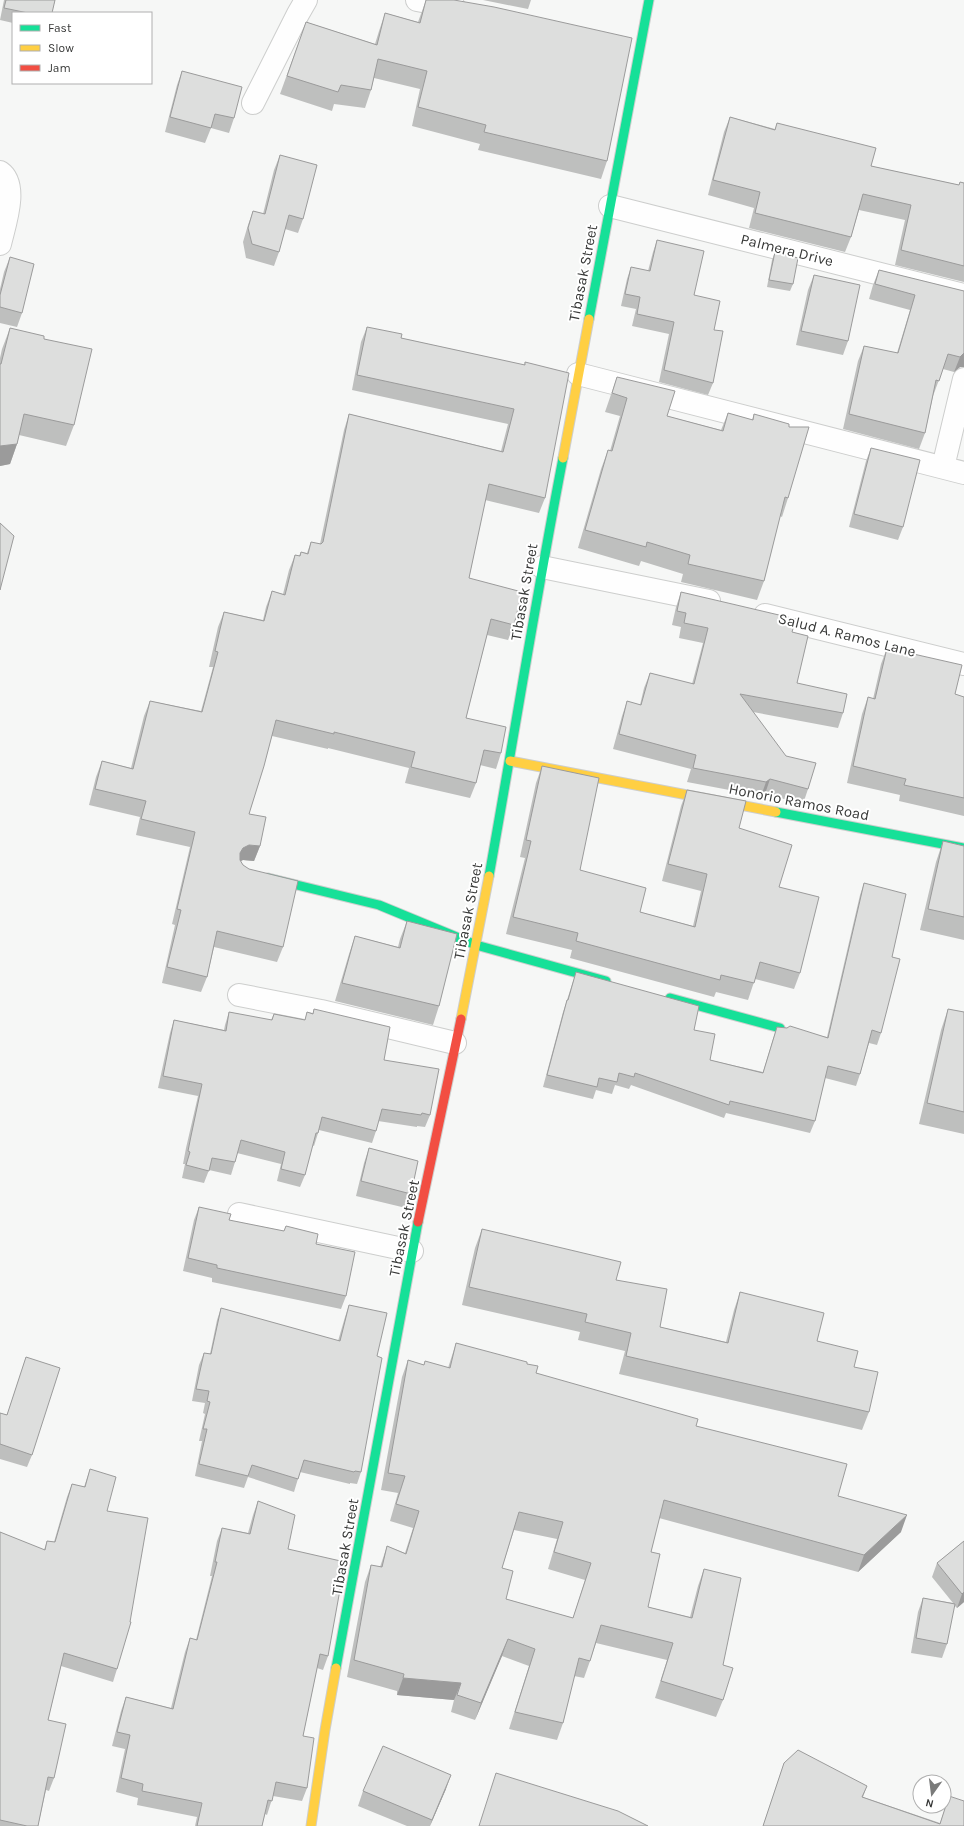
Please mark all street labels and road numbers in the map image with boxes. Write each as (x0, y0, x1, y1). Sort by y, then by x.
street label: Tibasak Street (565, 223, 601, 323)
street label: Palmera Drive (739, 230, 835, 270)
street label: Tibasak Street (507, 542, 541, 642)
street label: Salud A. Ramos Lane (776, 609, 918, 661)
street label: Honorio Ramos Road (727, 780, 871, 824)
street label: Tibasak Street (450, 861, 486, 961)
street label: Tibasak Street (385, 1178, 423, 1278)
street label: Tibasak Street (328, 1497, 362, 1597)

